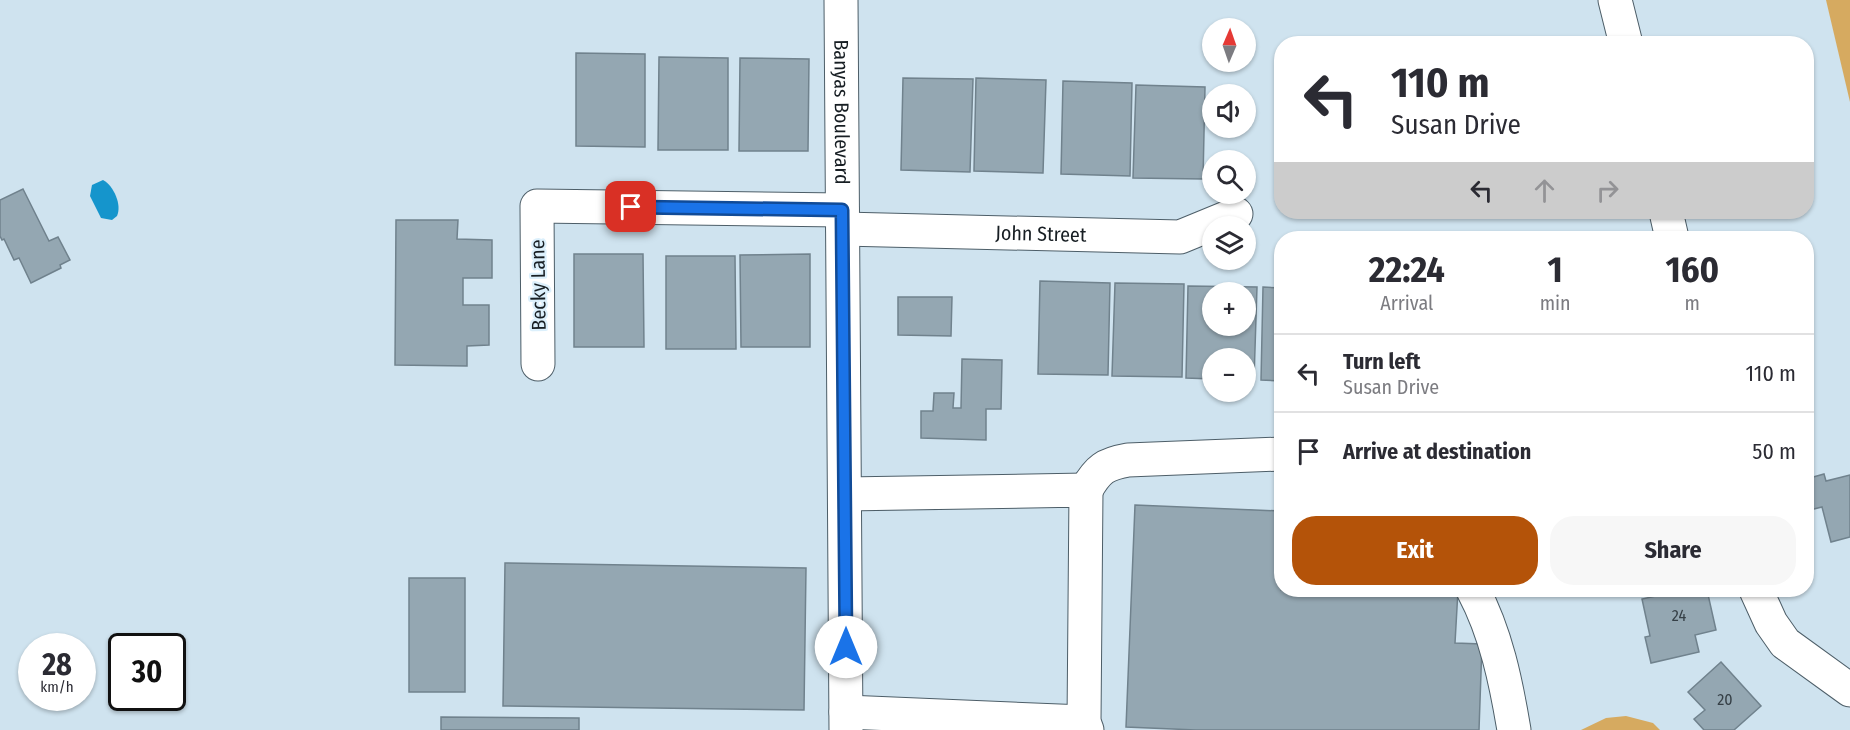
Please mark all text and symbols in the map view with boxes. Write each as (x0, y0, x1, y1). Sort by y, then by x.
north arrow (1202, 18, 1256, 72)
map controls (1202, 18, 1256, 402)
street label: Banyas Boulevard (829, 39, 854, 185)
text: 110 m (1391, 58, 1490, 108)
icon: left (1292, 60, 1370, 138)
button: sound (1202, 84, 1256, 138)
text: Susan Drive (1391, 109, 1521, 141)
button: search (1202, 150, 1256, 204)
icon: left (1465, 174, 1498, 207)
icon: ahead (1528, 174, 1561, 207)
icon: right (1591, 174, 1624, 207)
pin (605, 181, 656, 232)
icon: arrive (614, 190, 647, 223)
button: layers (1202, 216, 1256, 270)
street label: John Street (995, 221, 1087, 247)
street label: Becky Lane (525, 239, 551, 331)
text: 22:24 (1369, 248, 1445, 292)
text: 1 (1548, 248, 1563, 292)
text: 160 (1665, 248, 1719, 292)
button: + (1202, 282, 1256, 336)
text: Arrival (1380, 291, 1433, 315)
text: min (1540, 291, 1571, 315)
text: m (1685, 291, 1700, 315)
button: − (1202, 348, 1256, 402)
text: Turn left (1343, 348, 1421, 375)
icon: left (1292, 357, 1325, 390)
text: 110 m (1746, 360, 1796, 387)
text: Susan Drive (1343, 375, 1439, 399)
icon: arrive (1292, 435, 1325, 468)
text: Arrive at destination (1343, 438, 1531, 465)
text: 50 m (1752, 438, 1796, 465)
button: Exit (1292, 516, 1538, 585)
button: Share (1550, 516, 1796, 585)
house number: 24 (1672, 606, 1686, 625)
position arrow (814, 615, 878, 679)
speed limit sign: 30 (108, 633, 186, 711)
text: 28 (42, 647, 72, 683)
text: km/h (40, 678, 74, 696)
house number: 20 (1717, 690, 1733, 709)

